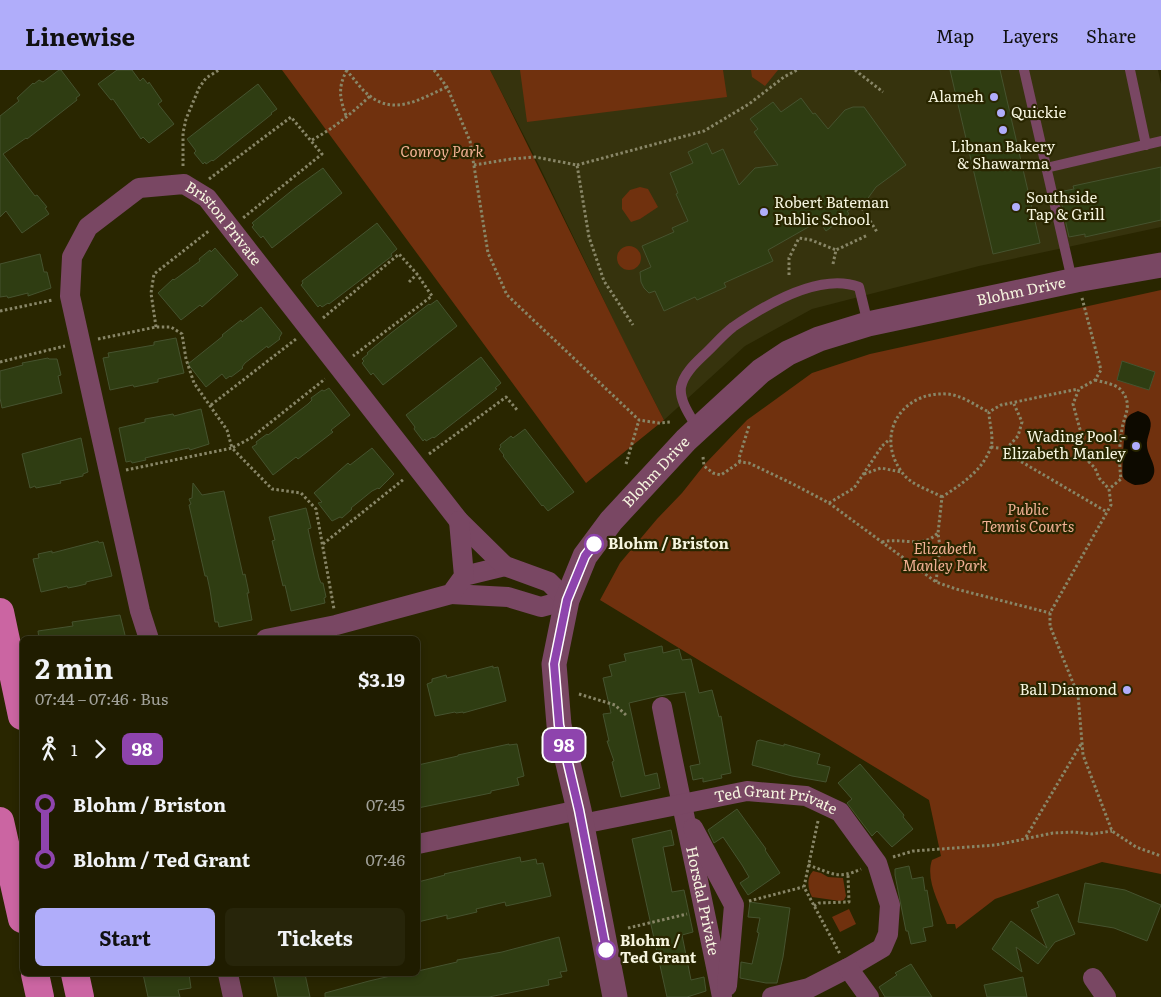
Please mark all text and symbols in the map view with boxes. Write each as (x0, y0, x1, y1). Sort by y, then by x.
text: Linewise (25, 18, 135, 53)
text: Map (936, 22, 974, 49)
text: Layers (1002, 22, 1058, 49)
text: Share (1086, 22, 1136, 49)
place label: Alameh (928, 84, 984, 107)
marker: Alameh (988, 91, 1000, 103)
place label: Quickie (1011, 100, 1066, 123)
marker: Quickie (995, 107, 1007, 119)
marker: Libnan Bakery & Shawarma (997, 124, 1009, 136)
place label: Libnan Bakery & Shawarma (951, 134, 1056, 174)
park label: Conroy Park (400, 139, 484, 162)
street label: Briston Private (181, 174, 268, 270)
place label: Southside Tap & Grill (1026, 185, 1105, 225)
place label: Robert Bateman Public School (774, 190, 889, 230)
marker: Southside Tap & Grill (1010, 201, 1022, 213)
marker: Robert Bateman Public School (758, 206, 770, 218)
street label: Blohm Drive (974, 270, 1068, 311)
place label: Wading Pool - Elizabeth Manley (1002, 424, 1126, 464)
street label: Blohm Drive (616, 430, 694, 512)
marker: Wading Pool - Elizabeth Manley (1130, 440, 1142, 452)
park label: Public Tennis Courts (982, 497, 1074, 537)
place label: Blohm / Briston (608, 531, 729, 554)
marker: Blohm / Briston (584, 534, 604, 554)
park label: Elizabeth Manley Park (902, 536, 988, 576)
text: 2 min (35, 646, 113, 688)
text: $3.19 (358, 665, 405, 693)
place label: Ball Diamond (1019, 677, 1117, 700)
marker: Ball Diamond (1121, 684, 1133, 696)
text: 07:44 – 07:46 · Bus (35, 686, 168, 710)
line badge: 98 (542, 729, 586, 761)
text: 98 (554, 731, 574, 758)
icon: walk (35, 735, 63, 763)
icon: forward (86, 735, 114, 763)
text: 98 (132, 735, 153, 762)
text: 1 (71, 737, 78, 761)
street label: Ted Grant Private (712, 778, 842, 819)
text: Blohm / Briston (73, 790, 226, 818)
text: 07:45 (366, 792, 405, 816)
street label: Horsdal Private (681, 844, 726, 957)
text: Blohm / Ted Grant (73, 845, 250, 873)
text: 07:46 (366, 847, 405, 871)
button: Start (35, 908, 215, 966)
button: Tickets (225, 908, 405, 966)
place label: Blohm / Ted Grant (620, 928, 697, 968)
marker: Blohm / Ted Grant (596, 940, 616, 960)

